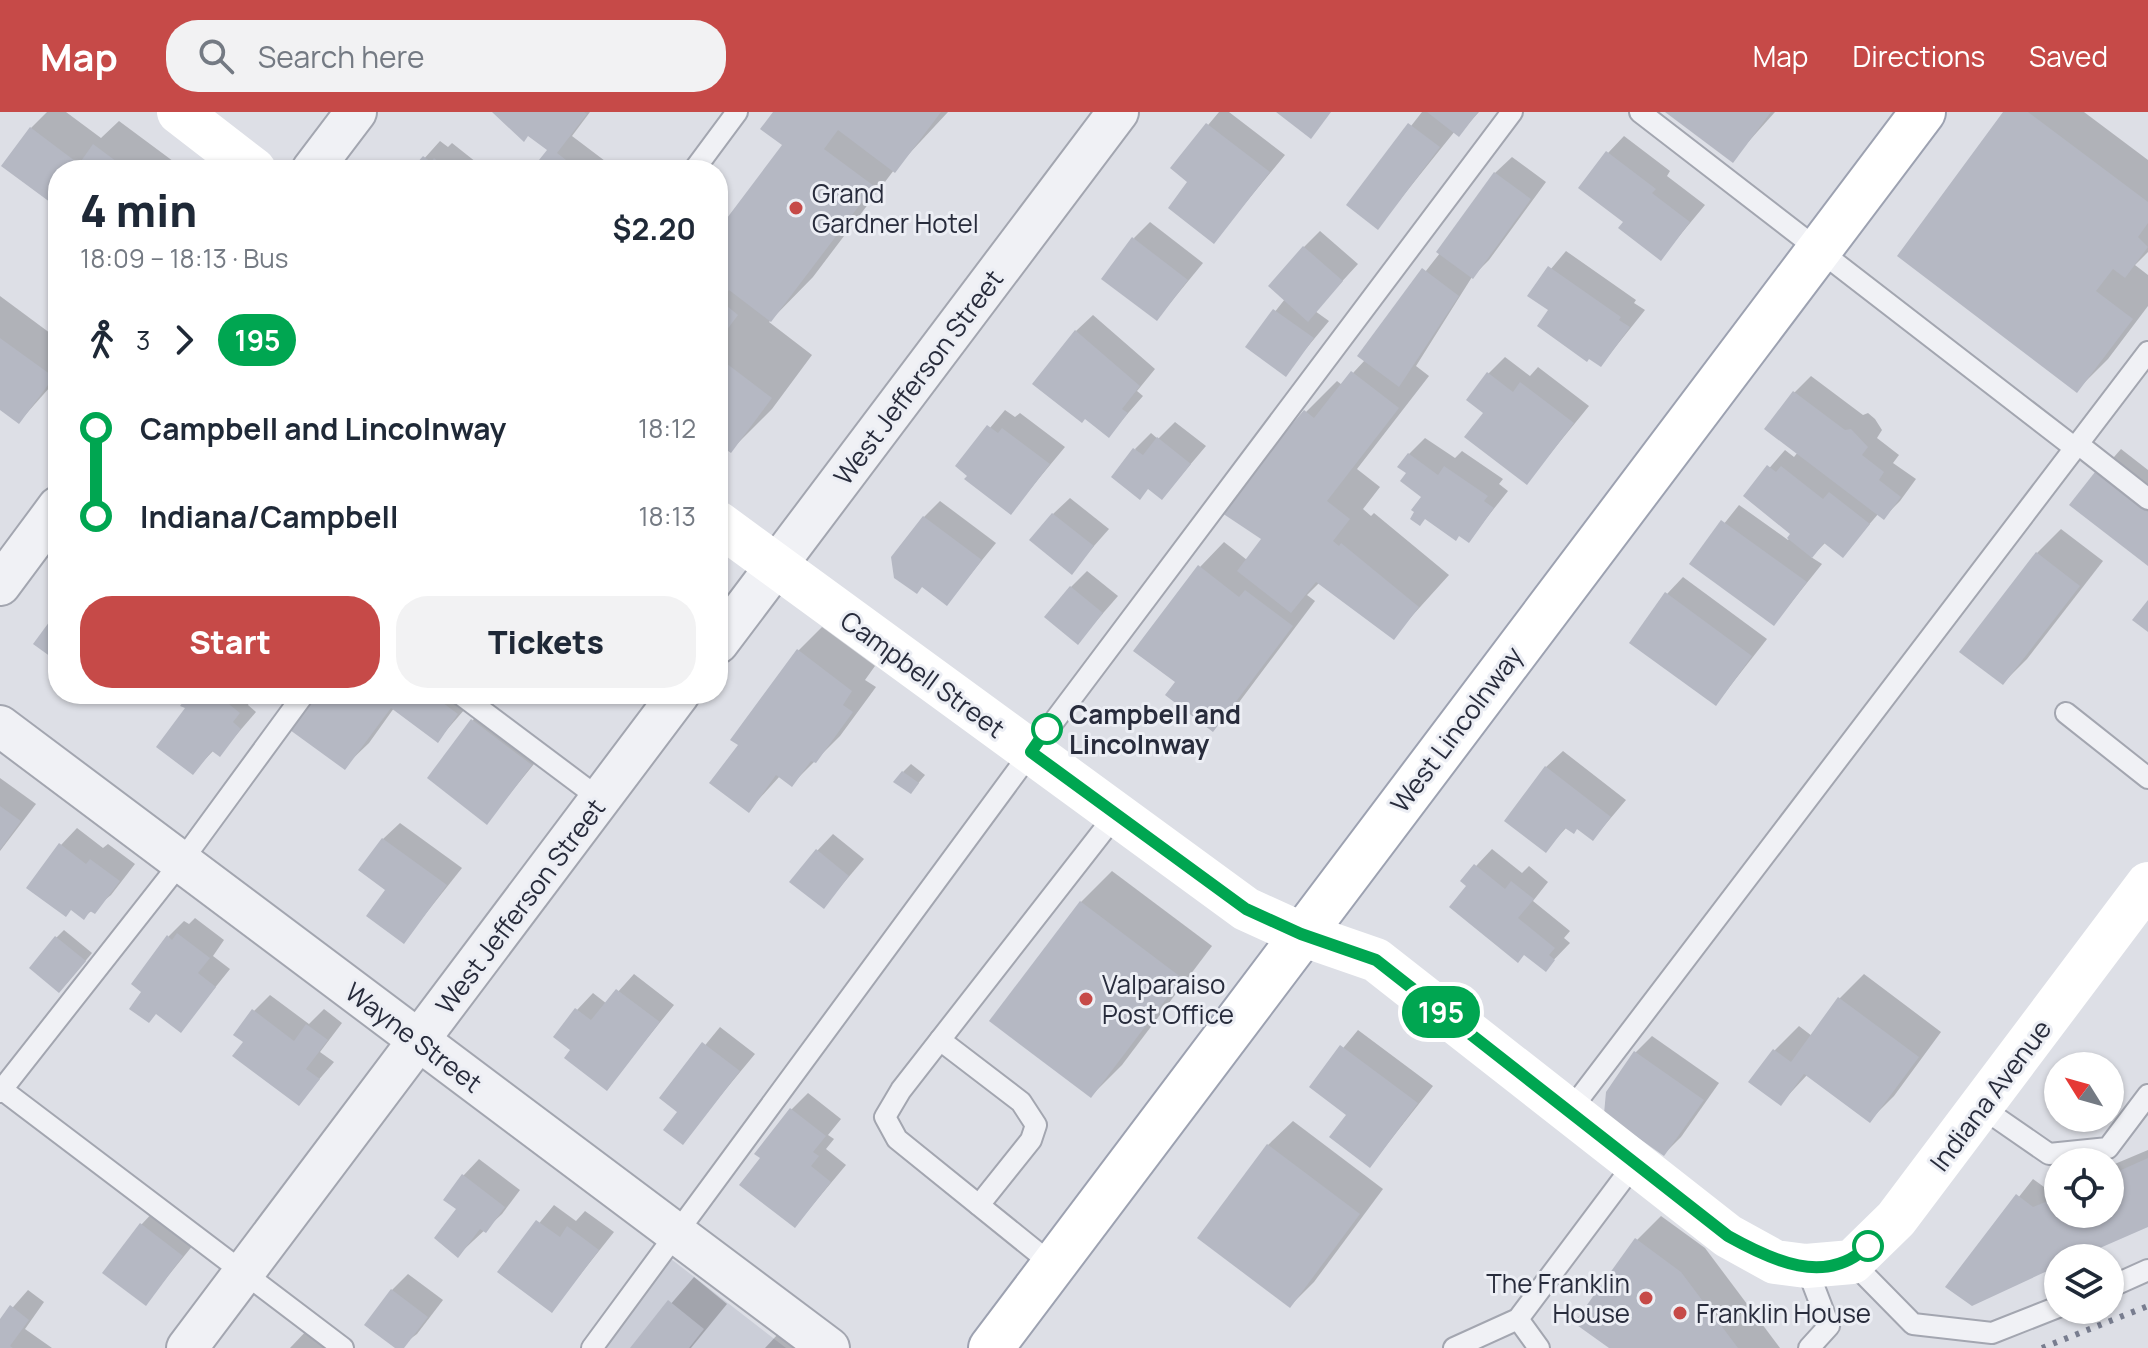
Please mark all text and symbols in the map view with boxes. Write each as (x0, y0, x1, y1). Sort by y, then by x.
search box (166, 20, 726, 92)
text: Map (40, 30, 118, 82)
icon: search (194, 34, 238, 78)
text: Search here (258, 36, 425, 77)
text: Map (1753, 37, 1808, 75)
text: Directions (1852, 37, 1985, 75)
text: Saved (2029, 37, 2108, 75)
place label: Grand Gardner Hotel (812, 175, 979, 241)
text: 4 min (80, 180, 197, 240)
marker: Grand Gardner Hotel (787, 199, 805, 217)
text: $2.20 (613, 208, 696, 249)
text: 18:09 – 18:13 · Bus (80, 240, 288, 276)
street label: West Jefferson Street (825, 262, 1011, 492)
icon: walk (80, 318, 124, 362)
icon: forward (162, 318, 206, 362)
text: 195 (234, 321, 280, 359)
text: 3 (136, 322, 150, 358)
text: Campbell and Lincolnway (140, 408, 506, 449)
text: 18:12 (638, 410, 696, 446)
text: Indiana/Campbell (140, 496, 398, 537)
text: 18:13 (638, 498, 696, 534)
button: Start (80, 596, 380, 688)
button: Tickets (396, 596, 696, 688)
street label: Campbell Street (834, 602, 1012, 746)
street label: West Lincolnway (1382, 638, 1531, 819)
place label: Campbell and Lincolnway (1069, 696, 1241, 762)
marker: Campbell and Lincolnway (1032, 714, 1062, 744)
street label: West Jefferson Street (427, 791, 613, 1021)
place label: Valparaiso Post Office (1102, 966, 1234, 1032)
street label: Wayne Street (338, 974, 490, 1100)
line badge: 195 (1395, 986, 1487, 1038)
marker: Valparaiso Post Office (1077, 990, 1095, 1008)
text: 195 (1418, 993, 1464, 1031)
street label: Indiana Avenue (1921, 1012, 2059, 1178)
north arrow (2044, 1052, 2124, 1132)
map controls (2044, 1052, 2124, 1324)
button: locate (2044, 1148, 2124, 1228)
unlabelled marker (1853, 1231, 1883, 1261)
button: layers (2044, 1244, 2124, 1324)
place label: The Franklin House (1486, 1265, 1630, 1331)
marker: The Franklin House (1637, 1289, 1655, 1307)
place label: Franklin House (1696, 1295, 1871, 1331)
marker: Franklin House (1671, 1304, 1689, 1322)

